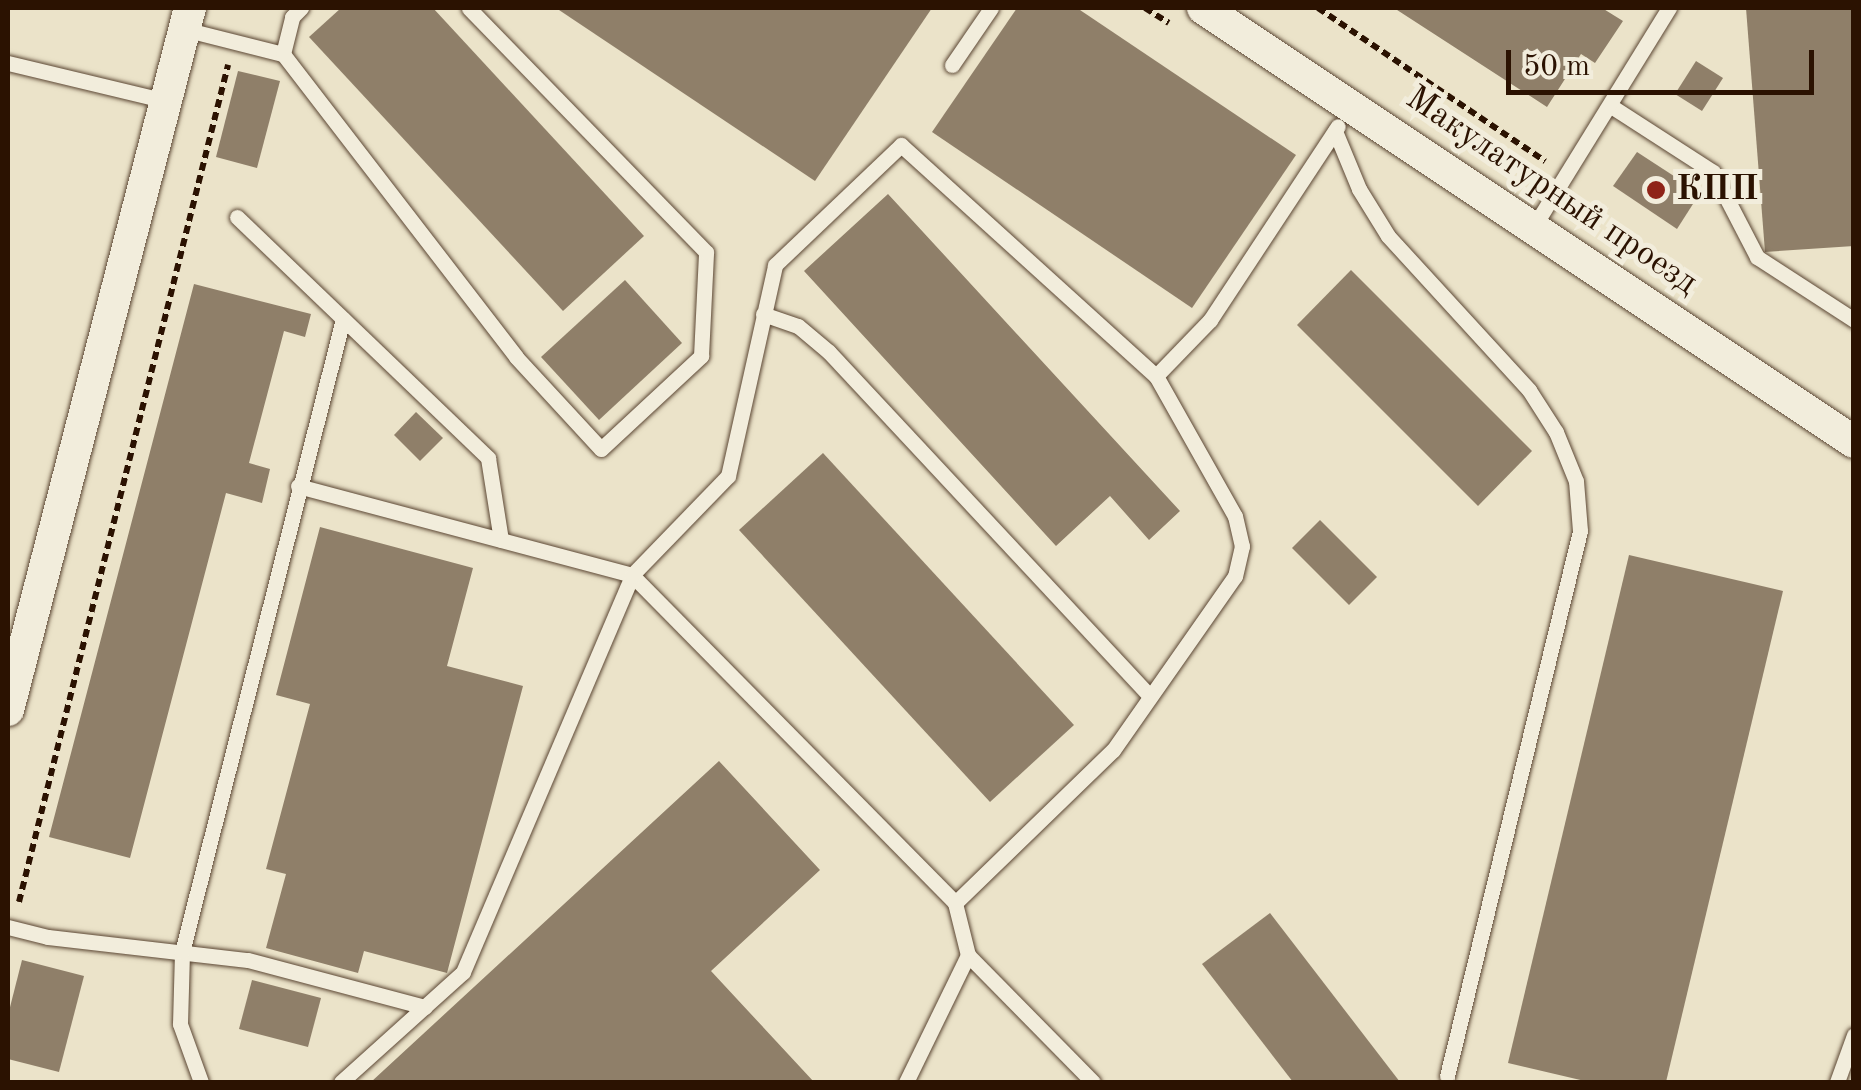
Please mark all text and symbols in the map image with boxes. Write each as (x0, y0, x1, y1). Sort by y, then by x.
scale bar (1511, 30, 1818, 92)
text: 50 m (1523, 52, 1590, 82)
street label: Макулатурный проезд (1397, 78, 1705, 304)
place label: КПП (1676, 169, 1759, 211)
marker: КПП (1645, 179, 1667, 201)

